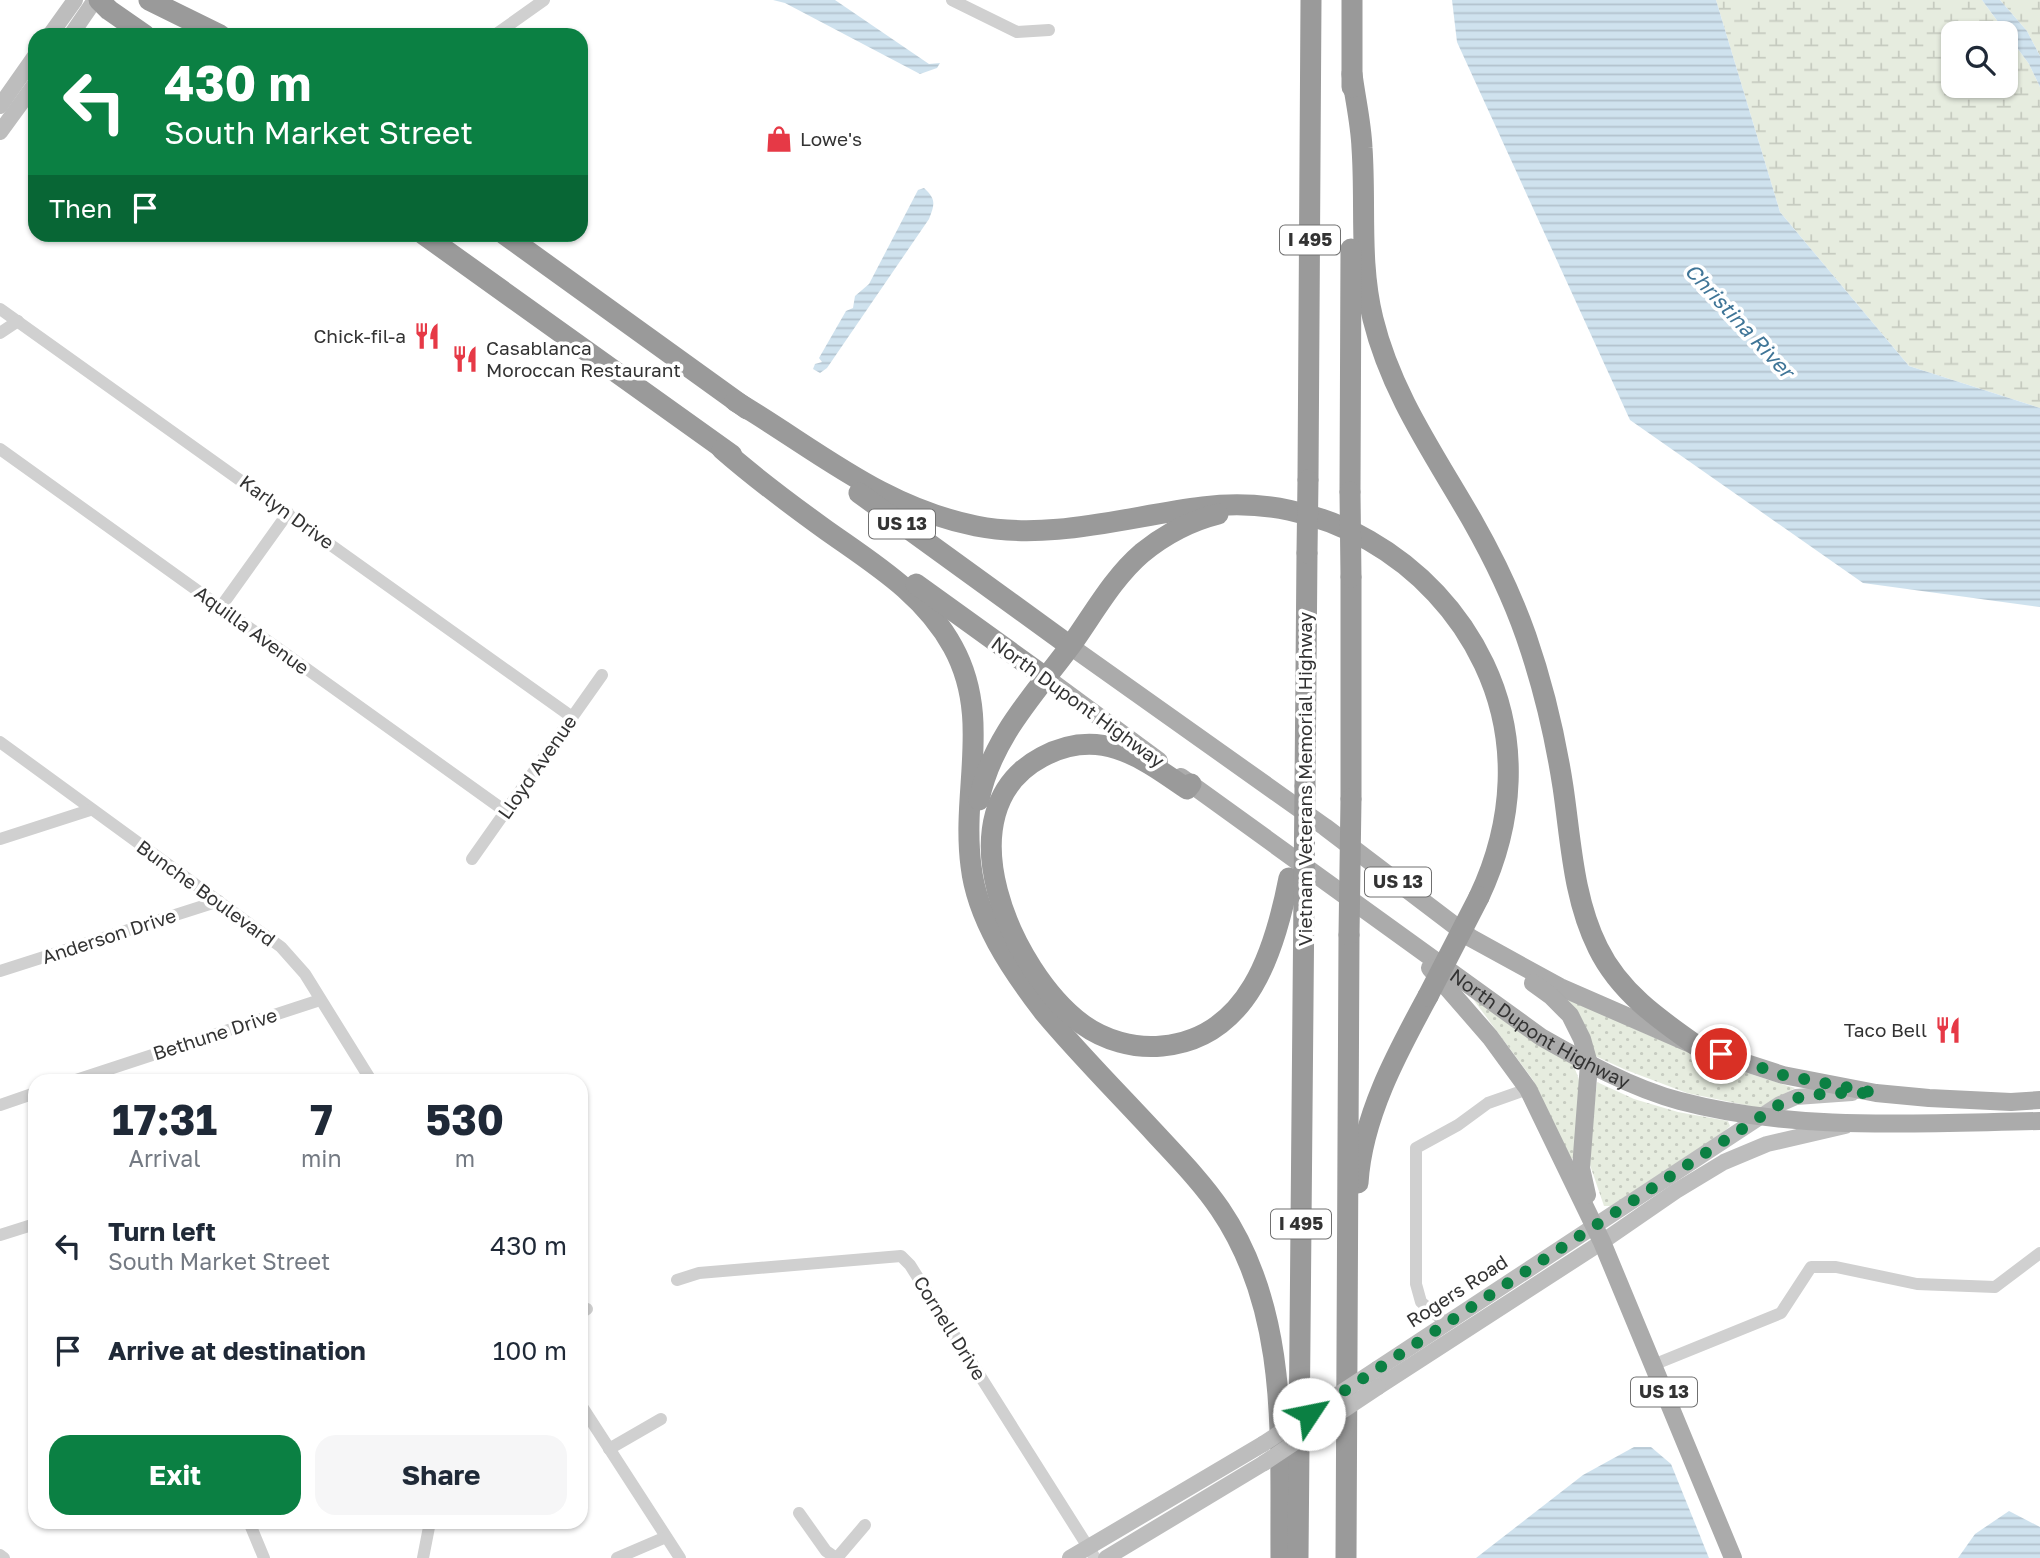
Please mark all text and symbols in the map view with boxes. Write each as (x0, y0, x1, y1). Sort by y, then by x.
map controls (1941, 21, 2018, 98)
button: search (1941, 21, 2018, 98)
text: 430 m (164, 53, 312, 112)
icon: left (49, 56, 140, 147)
text: South Market Street (164, 113, 473, 151)
shop icon: Lowe's (764, 124, 794, 154)
place label: Lowe's (800, 127, 862, 150)
icon: arrive (126, 189, 164, 227)
text: Then (49, 193, 112, 224)
road number: I 495 (1280, 226, 1340, 254)
water label: Christina River (1680, 257, 1802, 385)
restaurant icon: Chick-fil-a (412, 321, 442, 351)
place label: Chick-fil-a (313, 324, 406, 347)
place label: Casablanca Moroccan Restaurant (486, 336, 681, 381)
restaurant icon: Casablanca Moroccan Restaurant (450, 344, 480, 374)
street label: Karlyn Drive (236, 470, 339, 554)
road number: US 13 (869, 510, 935, 538)
street label: Aquilla Avenue (191, 580, 314, 679)
street label: Vietnam Veterans Memorial Highway (1293, 611, 1316, 946)
street label: North Dupont Highway (987, 631, 1170, 772)
street label: Lloyd Avenue (492, 710, 581, 823)
street label: Bunche Boulevard (133, 835, 280, 951)
road number: US 13 (1365, 868, 1431, 897)
street label: Anderson Drive (39, 903, 179, 968)
street label: North Dupont Highway (1446, 963, 1634, 1093)
street label: Bethune Drive (150, 1003, 280, 1064)
restaurant icon: Taco Bell (1933, 1015, 1963, 1045)
place label: Taco Bell (1844, 1018, 1927, 1041)
pin (1691, 1024, 1751, 1084)
icon: arrive (1702, 1035, 1740, 1073)
text: 17:31 (112, 1094, 217, 1144)
text: 7 (310, 1094, 333, 1144)
text: 530 (426, 1094, 504, 1144)
text: Arrival (128, 1144, 201, 1172)
text: min (301, 1144, 342, 1172)
text: m (455, 1144, 475, 1172)
road number: I 495 (1271, 1210, 1331, 1238)
text: Turn left (108, 1216, 216, 1247)
icon: left (49, 1227, 87, 1265)
text: 430 m (490, 1230, 567, 1261)
text: South Market Street (108, 1247, 330, 1275)
street label: Rogers Road (1402, 1249, 1511, 1332)
street label: Cornell Drive (909, 1271, 992, 1384)
icon: arrive (49, 1332, 87, 1370)
text: Arrive at destination (108, 1335, 366, 1366)
text: 100 m (493, 1335, 567, 1366)
position arrow (1272, 1377, 1346, 1451)
road number: US 13 (1631, 1378, 1697, 1406)
button: Exit (49, 1435, 301, 1515)
button: Share (315, 1435, 567, 1515)

